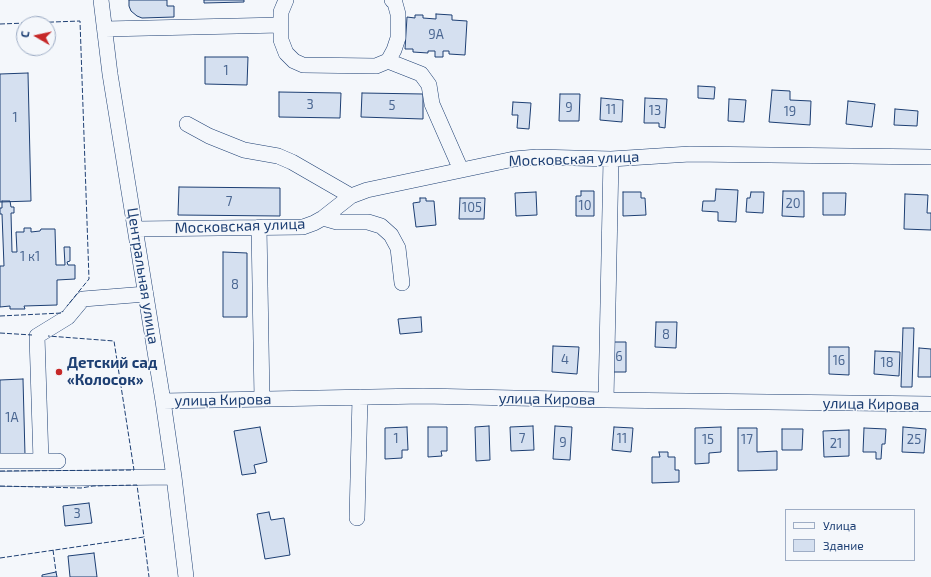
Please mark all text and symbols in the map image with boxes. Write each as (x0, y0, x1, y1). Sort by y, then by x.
north arrow (16, 16, 56, 56)
house number: 9А (428, 27, 444, 43)
text: С (18, 30, 32, 38)
house number: 1 (223, 63, 229, 79)
house number: 3 (306, 97, 314, 113)
house number: 5 (389, 98, 395, 114)
house number: 9 (565, 100, 573, 116)
house number: 11 (606, 102, 616, 118)
house number: 13 (649, 103, 661, 119)
house number: 19 (784, 104, 796, 120)
house number: 1 (12, 110, 18, 126)
street label: Московская улица (508, 148, 640, 170)
house number: 7 (226, 194, 232, 210)
house number: 20 (785, 196, 801, 212)
house number: 10 (578, 198, 592, 214)
house number: 105 (462, 200, 482, 216)
street label: Центральная улица (123, 206, 163, 346)
street label: Московская улица (174, 215, 306, 237)
house number: 1 к1 (20, 249, 40, 265)
house number: 8 (231, 277, 239, 293)
house number: 8 (662, 327, 670, 343)
house number: 6 (615, 349, 623, 365)
house number: 4 (561, 352, 569, 368)
house number: 16 (833, 353, 845, 369)
place label: Детский сад «Колосок» (67, 354, 157, 389)
house number: 18 (880, 355, 894, 371)
marker: Детский сад «Колосок» (54, 367, 64, 377)
street label: улица Кирова (498, 389, 596, 409)
street label: улица Кирова (174, 390, 272, 410)
street label: улица Кирова (822, 394, 920, 414)
house number: 1А (5, 410, 19, 426)
house number: 1 (393, 431, 399, 447)
house number: 7 (519, 431, 525, 447)
house number: 11 (617, 431, 627, 447)
house number: 15 (702, 432, 714, 448)
house number: 17 (741, 432, 753, 448)
house number: 25 (907, 432, 921, 448)
house number: 9 (559, 435, 567, 451)
house number: 21 (830, 436, 842, 452)
house number: 3 (73, 506, 81, 522)
legend (785, 509, 915, 561)
text: Улица (823, 518, 856, 532)
text: Здание (823, 538, 864, 552)

